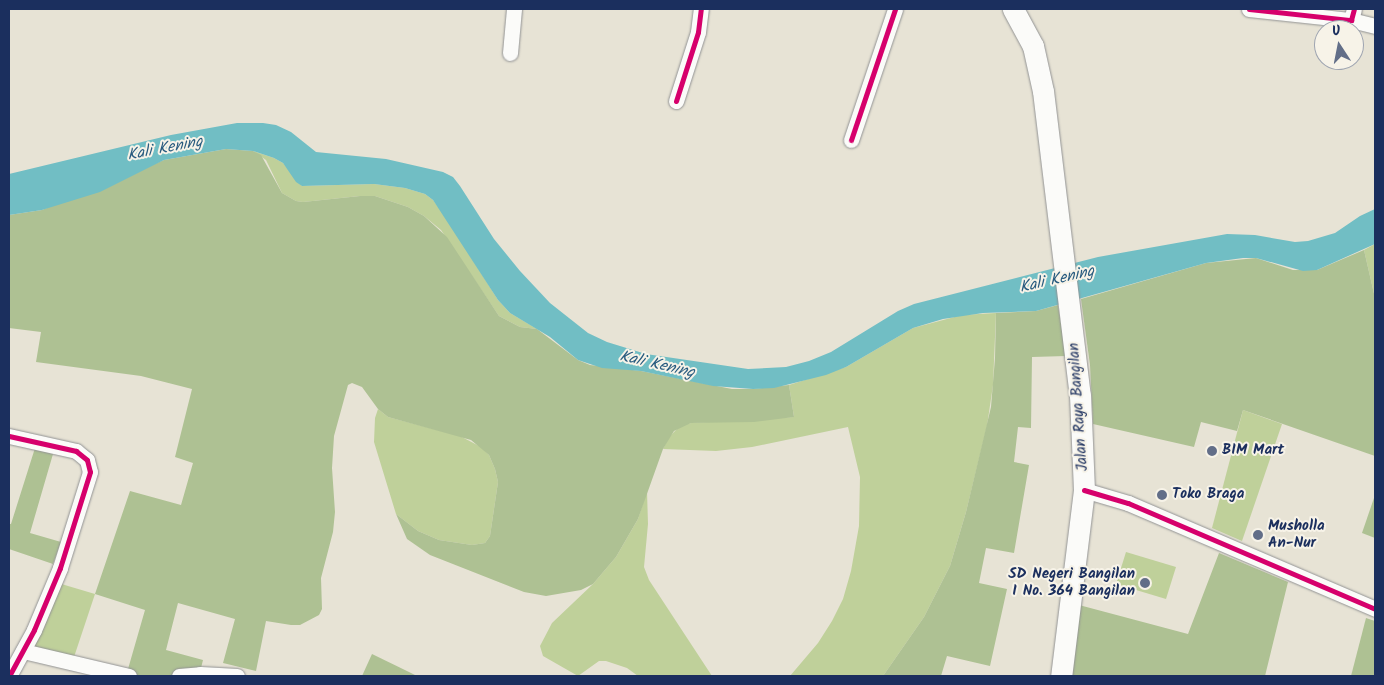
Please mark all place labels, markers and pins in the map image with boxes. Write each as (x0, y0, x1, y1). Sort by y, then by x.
place label: BIM Mart (1222, 442, 1284, 460)
marker: BIM Mart (1206, 445, 1218, 457)
place label: Toko Braga (1172, 486, 1244, 504)
marker: Toko Braga (1156, 489, 1168, 501)
place label: Musholla An-Nur (1268, 517, 1325, 552)
marker: Musholla An-Nur (1252, 529, 1264, 541)
place label: SD Negeri Bangilan I No. 364 Bangilan (1008, 565, 1135, 600)
marker: SD Negeri Bangilan I No. 364 Bangilan (1139, 577, 1151, 589)

